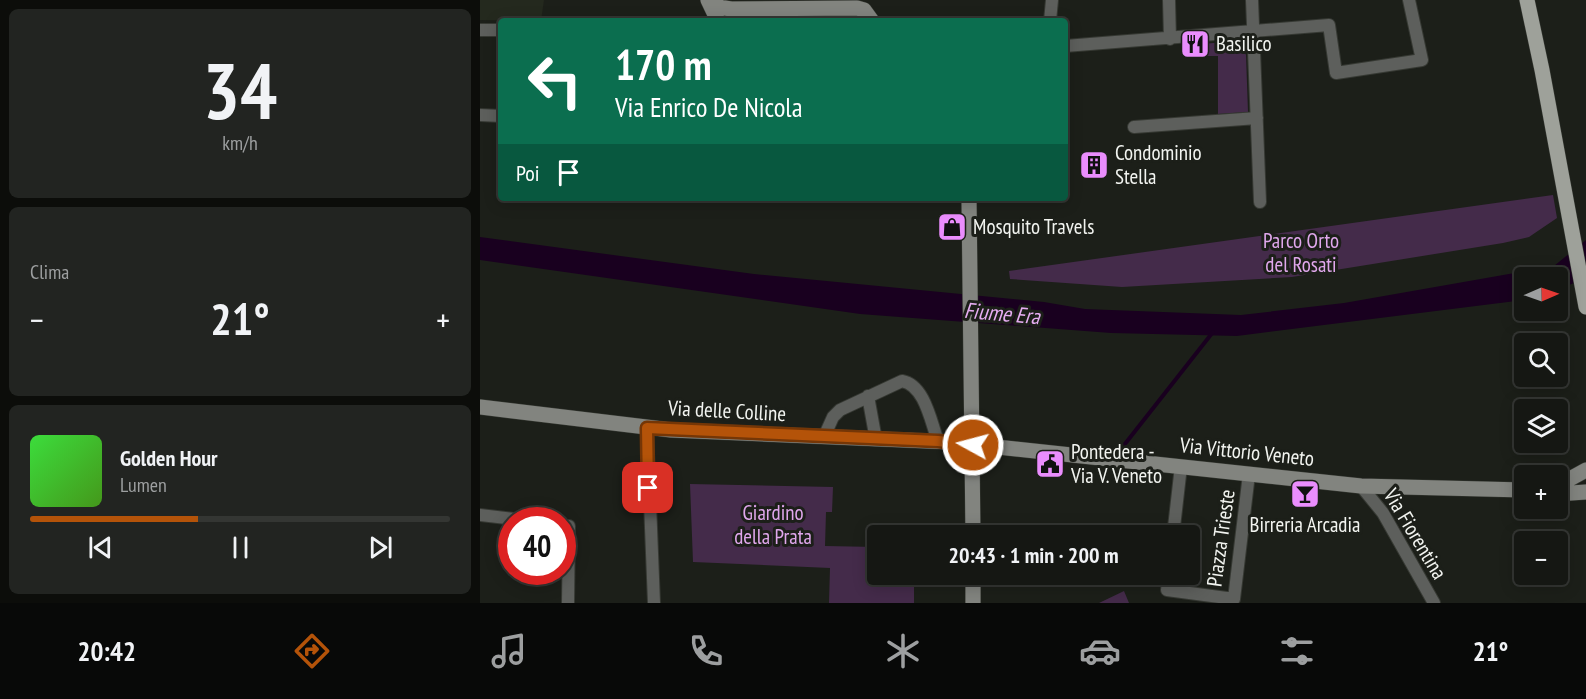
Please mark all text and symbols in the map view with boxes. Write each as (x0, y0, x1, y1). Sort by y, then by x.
restaurant icon: Basilico (1179, 28, 1211, 60)
place label: Basilico (1216, 30, 1272, 57)
text: 170 m (615, 37, 712, 92)
text: 34 (203, 40, 277, 141)
icon: left (516, 42, 594, 120)
text: Via Enrico De Nicola (615, 90, 802, 124)
text: km/h (222, 130, 258, 156)
place label: Condominio Stella (1115, 139, 1202, 190)
building icon: Condominio Stella (1078, 149, 1110, 181)
icon: arrive (552, 156, 585, 189)
text: Poi (516, 159, 540, 187)
shop icon: Mosquito Travels (936, 211, 968, 243)
place label: Mosquito Travels (973, 213, 1094, 240)
park label: Parco Orto del Rosati (1263, 227, 1339, 278)
text: Clima (30, 259, 69, 285)
north arrow (1514, 267, 1568, 321)
map controls (1514, 267, 1568, 585)
text: 21° (210, 289, 270, 347)
water label: Fiume Era (963, 296, 1042, 330)
text: − (30, 298, 44, 341)
text: + (436, 298, 450, 341)
button: search (1514, 333, 1568, 387)
street label: Via delle Colline (666, 394, 787, 427)
button: layers (1514, 399, 1568, 453)
position arrow (941, 413, 1005, 477)
street label: Via Vittorio Veneto (1178, 431, 1315, 472)
place label: Pontedera - Via V. Veneto (1070, 438, 1162, 489)
text: Golden Hour (120, 444, 218, 472)
public building icon: Pontedera - Via V. Veneto (1034, 448, 1066, 480)
pin (622, 462, 673, 513)
button: + (1514, 465, 1568, 519)
icon: arrive (631, 471, 664, 504)
text: Lumen (120, 472, 167, 498)
bar icon: Birreria Arcadia (1289, 478, 1321, 510)
street label: Via Fiorentina (1377, 483, 1453, 584)
street label: Piazza Trieste (1200, 488, 1241, 588)
park label: Giardino della Prata (734, 499, 812, 550)
speed limit sign: 40 (498, 507, 576, 585)
place label: Birreria Arcadia (1250, 511, 1360, 538)
icon: previous (84, 531, 117, 564)
icon: pause (224, 531, 257, 564)
icon: next (364, 531, 397, 564)
button: − (1514, 531, 1568, 585)
text: 20:43 · 1 min · 200 m (948, 541, 1119, 569)
icon: directions (291, 630, 333, 672)
icon: music (488, 630, 530, 672)
icon: phone (685, 630, 727, 672)
icon: climate (882, 630, 924, 672)
icon: car (1079, 630, 1121, 672)
icon: filters (1276, 630, 1318, 672)
text: 20:42 (77, 634, 136, 668)
text: 21° (1473, 634, 1508, 668)

